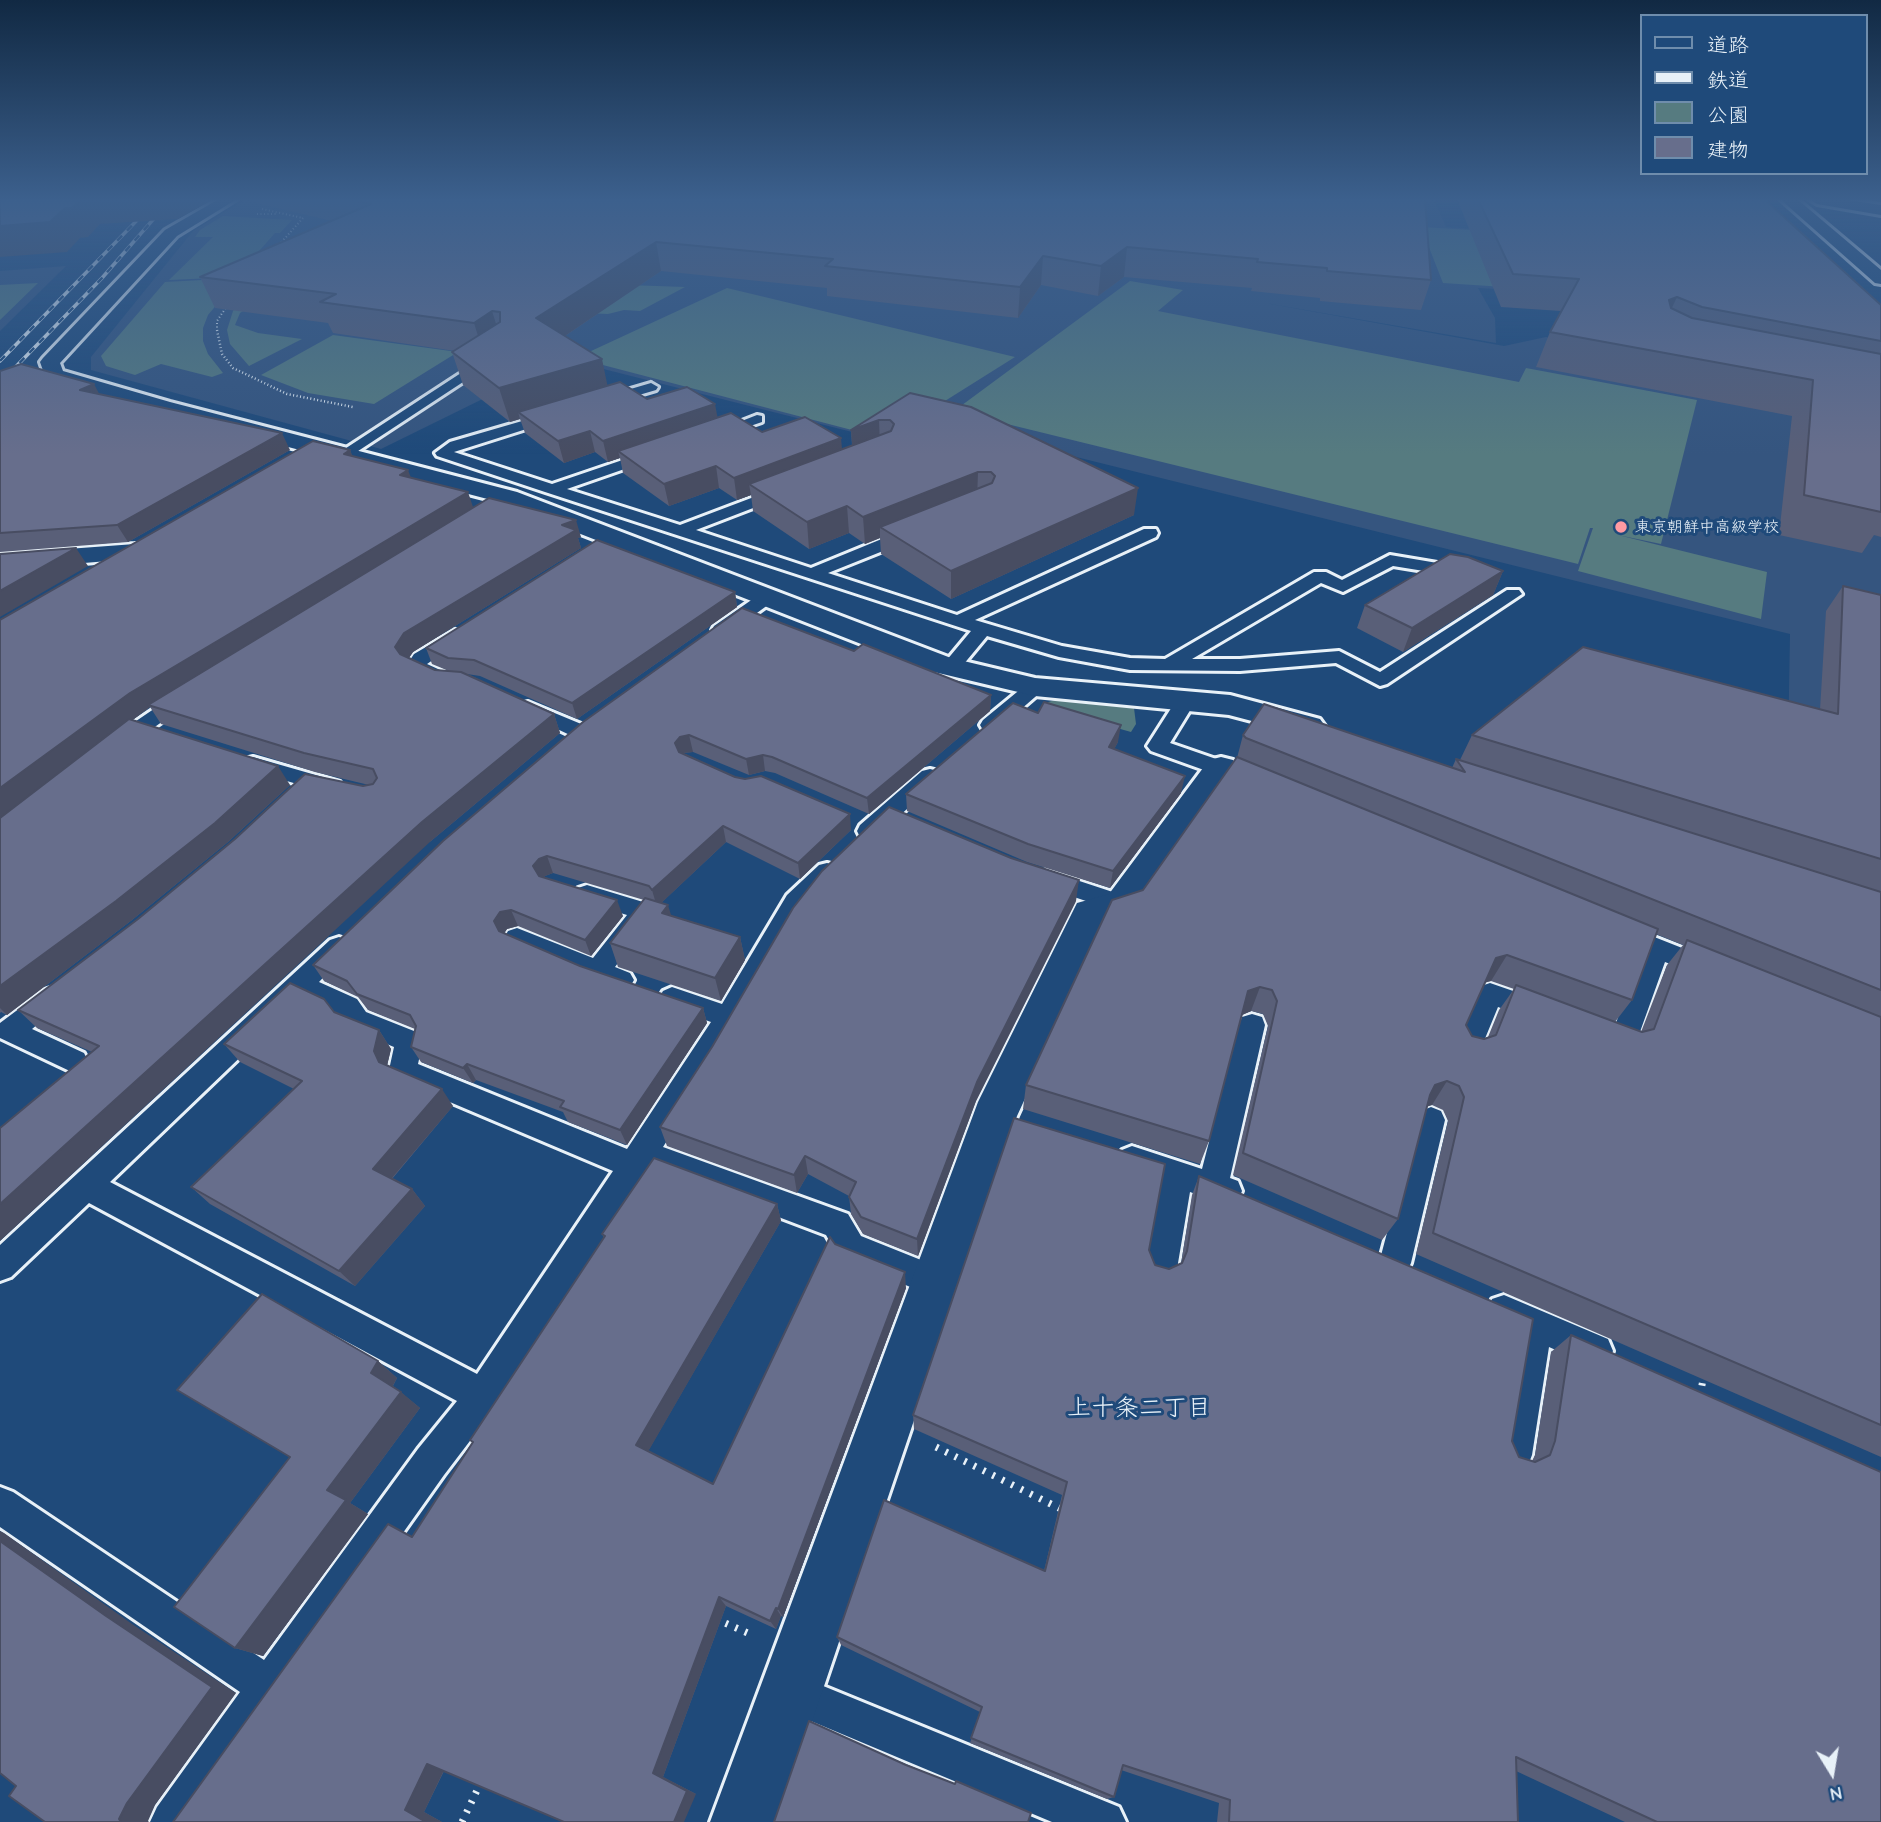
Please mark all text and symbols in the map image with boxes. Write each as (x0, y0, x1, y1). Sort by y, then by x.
legend (1640, 14, 1867, 175)
text: 道路 (1707, 33, 1749, 57)
text: 鉄道 (1707, 68, 1749, 92)
text: 公園 (1707, 103, 1749, 127)
text: 建物 (1707, 138, 1749, 162)
place label: 東京朝鮮中高級学校 (1635, 517, 1779, 537)
marker: 東京朝鮮中高級学校 (1613, 519, 1629, 535)
district label: 上十条二丁目 (1067, 1394, 1211, 1422)
north arrow (1797, 1738, 1867, 1808)
text: N (1828, 1782, 1844, 1806)

